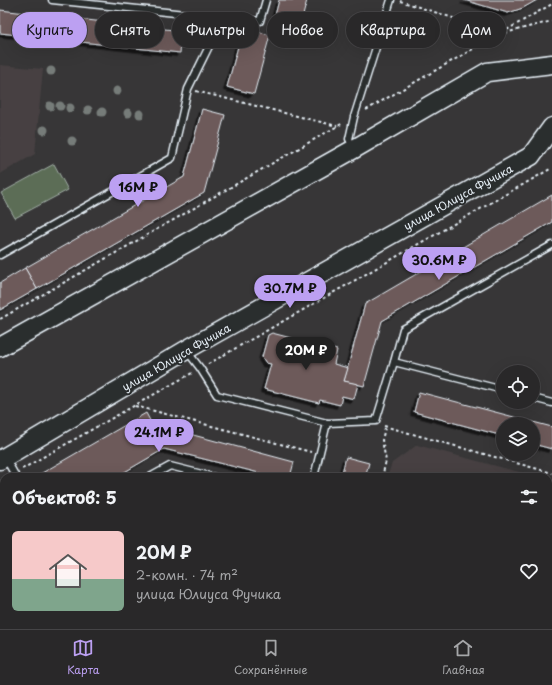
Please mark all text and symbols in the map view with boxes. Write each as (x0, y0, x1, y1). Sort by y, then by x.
chip: Купить (12, 12, 87, 48)
chip: Снять (95, 12, 164, 48)
chip: Фильтры (172, 12, 259, 48)
chip: Новое (267, 12, 338, 48)
chip: Квартира (346, 12, 440, 48)
chip: Дом (448, 12, 506, 48)
street label: улица Юлиуса Фучика (400, 160, 516, 234)
pin: 16M ₽ (110, 174, 166, 208)
text: 16M ₽ (118, 177, 158, 196)
pin: 30.6M ₽ (402, 247, 476, 281)
text: 30.6M ₽ (411, 250, 467, 269)
pin: 30.7M ₽ (253, 275, 327, 309)
text: 30.7M ₽ (263, 278, 317, 297)
street label: улица Юлиуса Фучика (119, 319, 233, 395)
pin: 20M ₽ (278, 337, 334, 371)
text: 20M ₽ (285, 340, 327, 359)
map controls (496, 365, 540, 461)
button: locate (496, 365, 540, 409)
button: layers (496, 417, 540, 461)
pin: 24.1M ₽ (122, 419, 196, 453)
text: 24.1M ₽ (134, 422, 184, 441)
text: Объектов: 5 (12, 484, 117, 510)
icon: filters (518, 486, 540, 508)
text: 20M ₽ (136, 539, 192, 565)
icon: home (44, 547, 92, 595)
icon: heart (518, 560, 540, 582)
text: 2-комн. · 74 m² (136, 565, 238, 584)
text: улица Юлиуса Фучика (136, 584, 281, 603)
tab: Карта (67, 637, 100, 678)
tab: Сохранённые (234, 637, 308, 678)
tab: Главная (442, 637, 485, 678)

